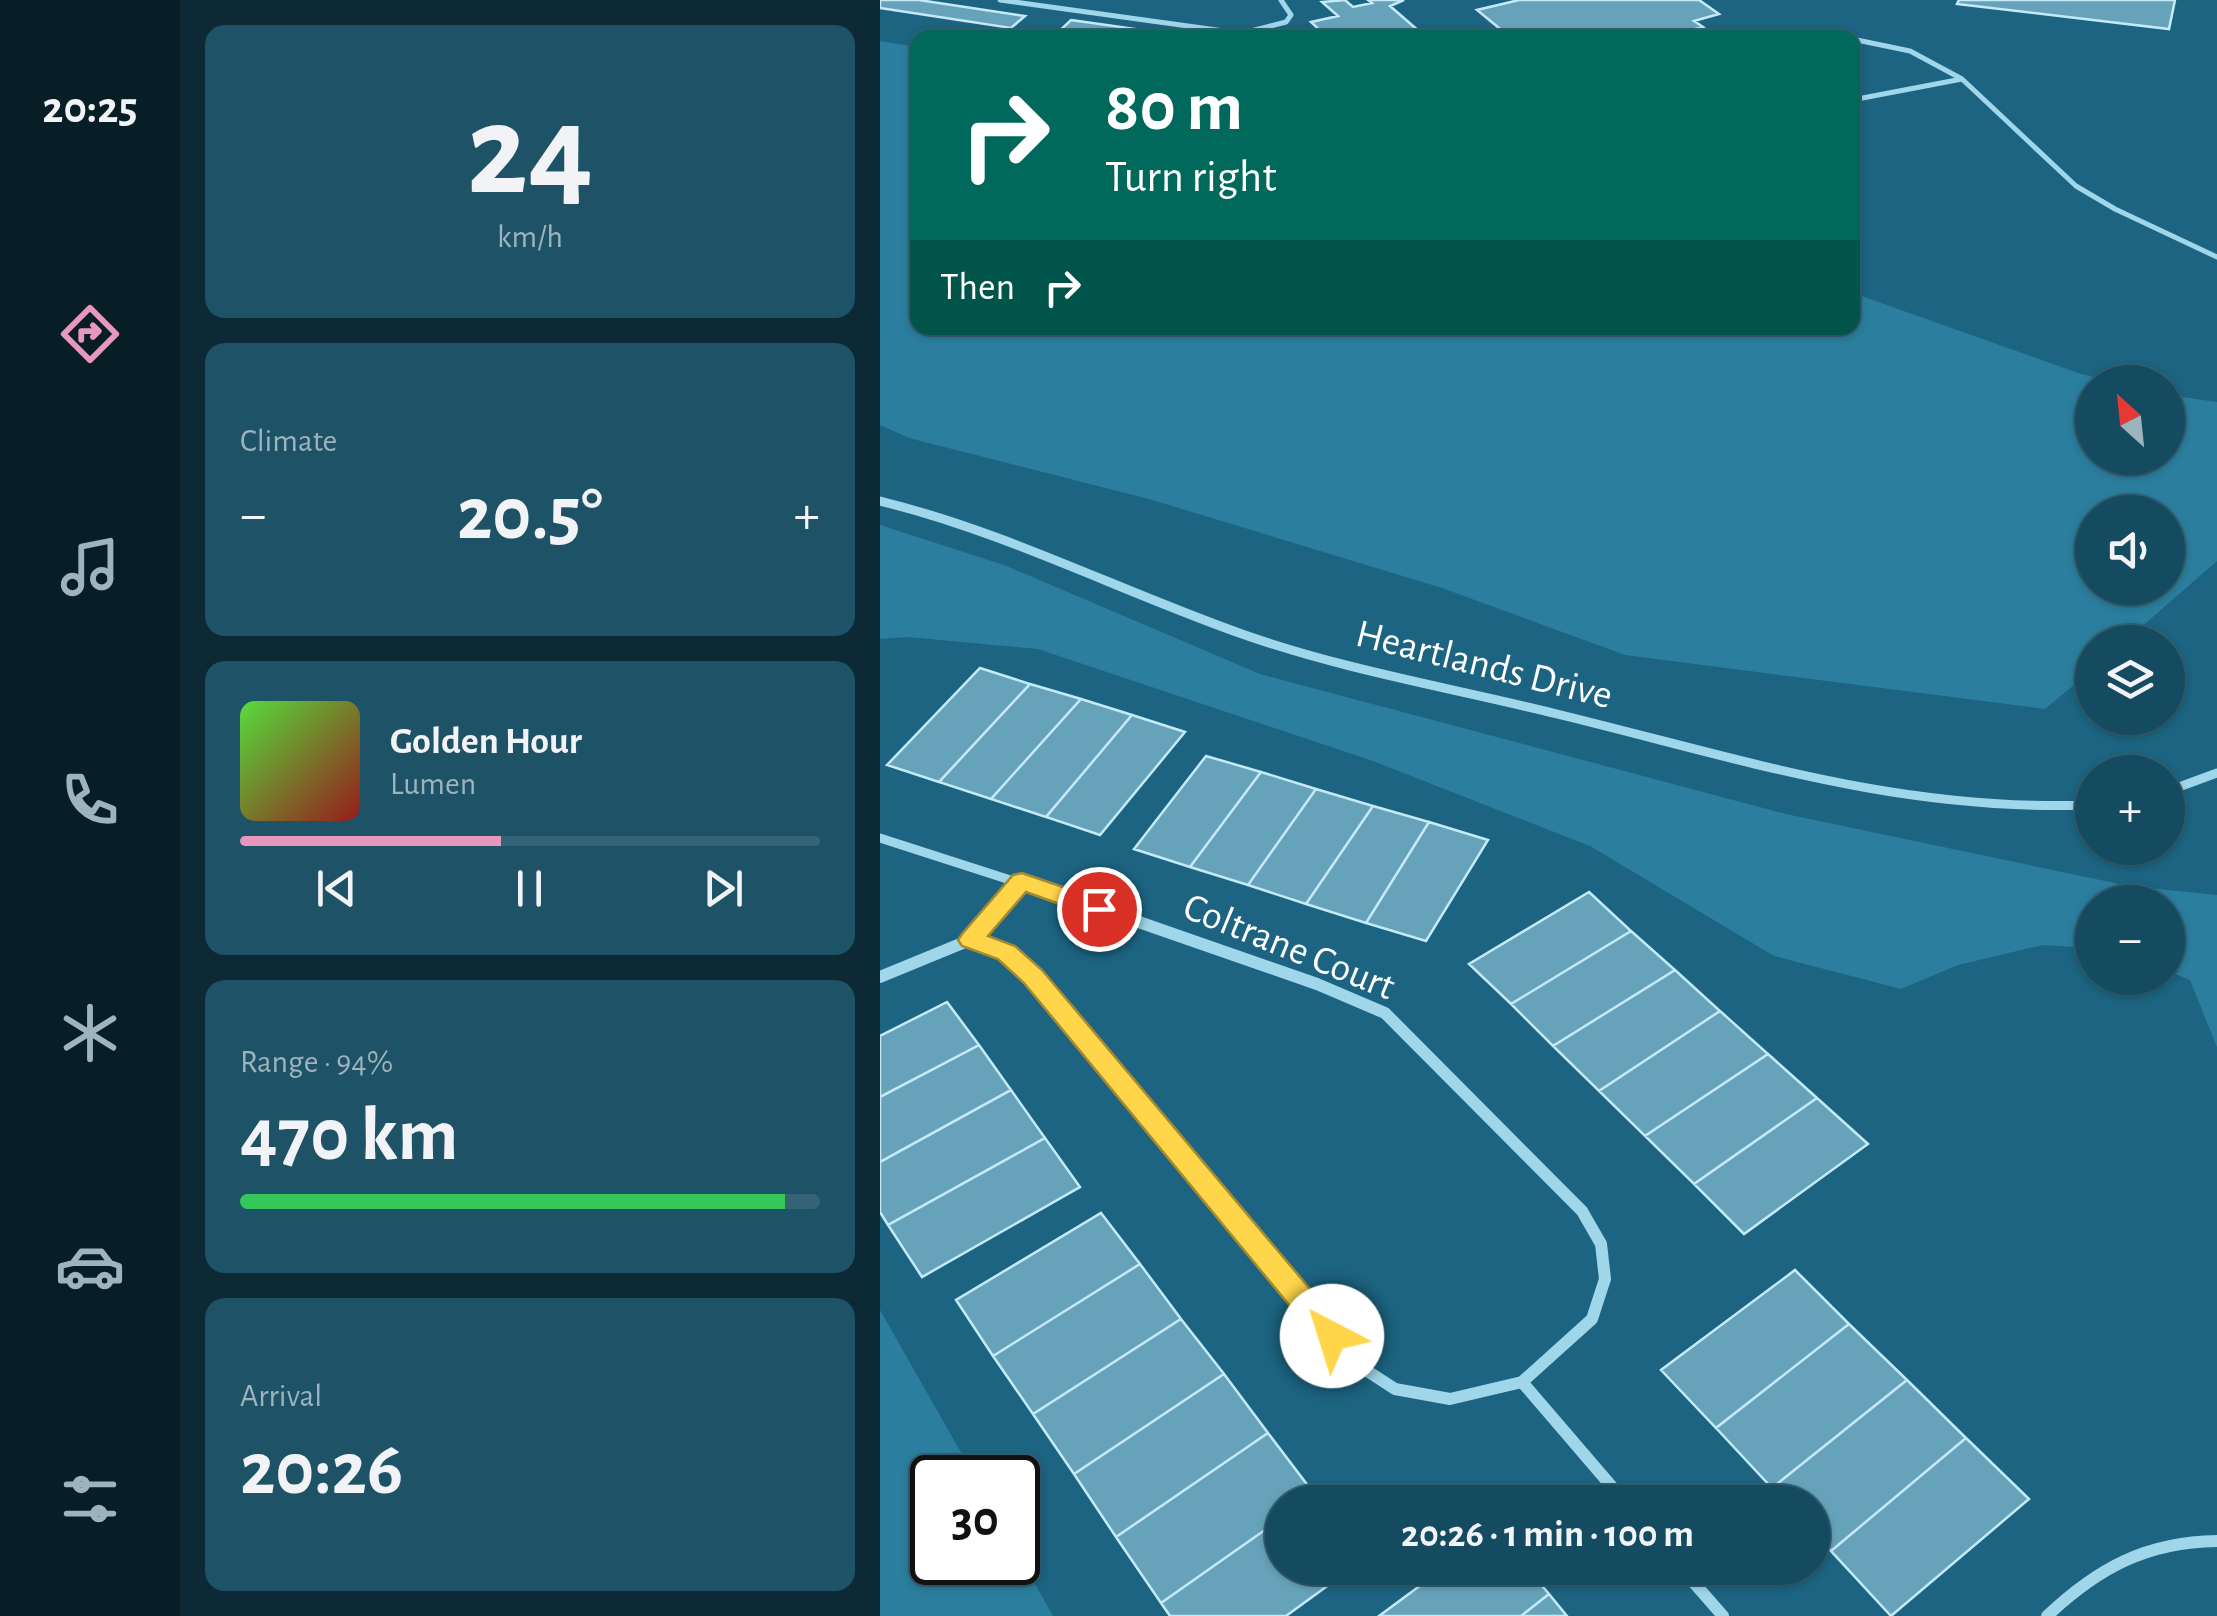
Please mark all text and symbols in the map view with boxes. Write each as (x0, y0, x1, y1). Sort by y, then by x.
icon: right (940, 70, 1070, 200)
text: 80 m (1105, 73, 1243, 143)
text: 20:25 (42, 86, 138, 131)
text: 24 (467, 88, 593, 218)
text: Turn right (1105, 155, 1277, 200)
text: km/h (497, 221, 563, 253)
icon: right (1035, 260, 1090, 315)
text: Then (940, 269, 1015, 307)
icon: directions (55, 299, 125, 369)
north arrow (2075, 365, 2185, 475)
map controls (2075, 365, 2185, 995)
text: Climate (240, 425, 337, 457)
text: 20.5° (457, 478, 603, 553)
text: − (240, 488, 266, 543)
text: + (794, 488, 820, 543)
button: sound (2075, 495, 2185, 605)
icon: music (55, 532, 125, 602)
street label: Heartlands Drive (1352, 614, 1616, 716)
button: layers (2075, 625, 2185, 735)
text: Golden Hour (390, 723, 582, 761)
button: + (2075, 755, 2185, 865)
icon: phone (55, 765, 125, 835)
text: Lumen (390, 768, 476, 800)
icon: previous (309, 861, 364, 916)
icon: pause (502, 861, 557, 916)
icon: next (696, 861, 751, 916)
pin (1057, 867, 1142, 952)
icon: arrive (1072, 882, 1127, 937)
button: − (2075, 885, 2185, 995)
street label: Coltrane Court (1178, 887, 1400, 1008)
icon: climate (55, 998, 125, 1068)
text: Range · 94% (240, 1046, 393, 1078)
text: 470 km (240, 1099, 458, 1174)
icon: car (55, 1231, 125, 1301)
position arrow (1280, 1284, 1384, 1388)
text: Arrival (240, 1380, 322, 1412)
text: 20:26 (240, 1433, 403, 1508)
speed limit sign: 30 (910, 1455, 1040, 1585)
icon: filters (55, 1464, 125, 1534)
text: 20:26 · 1 min · 100 m (1401, 1516, 1694, 1554)

